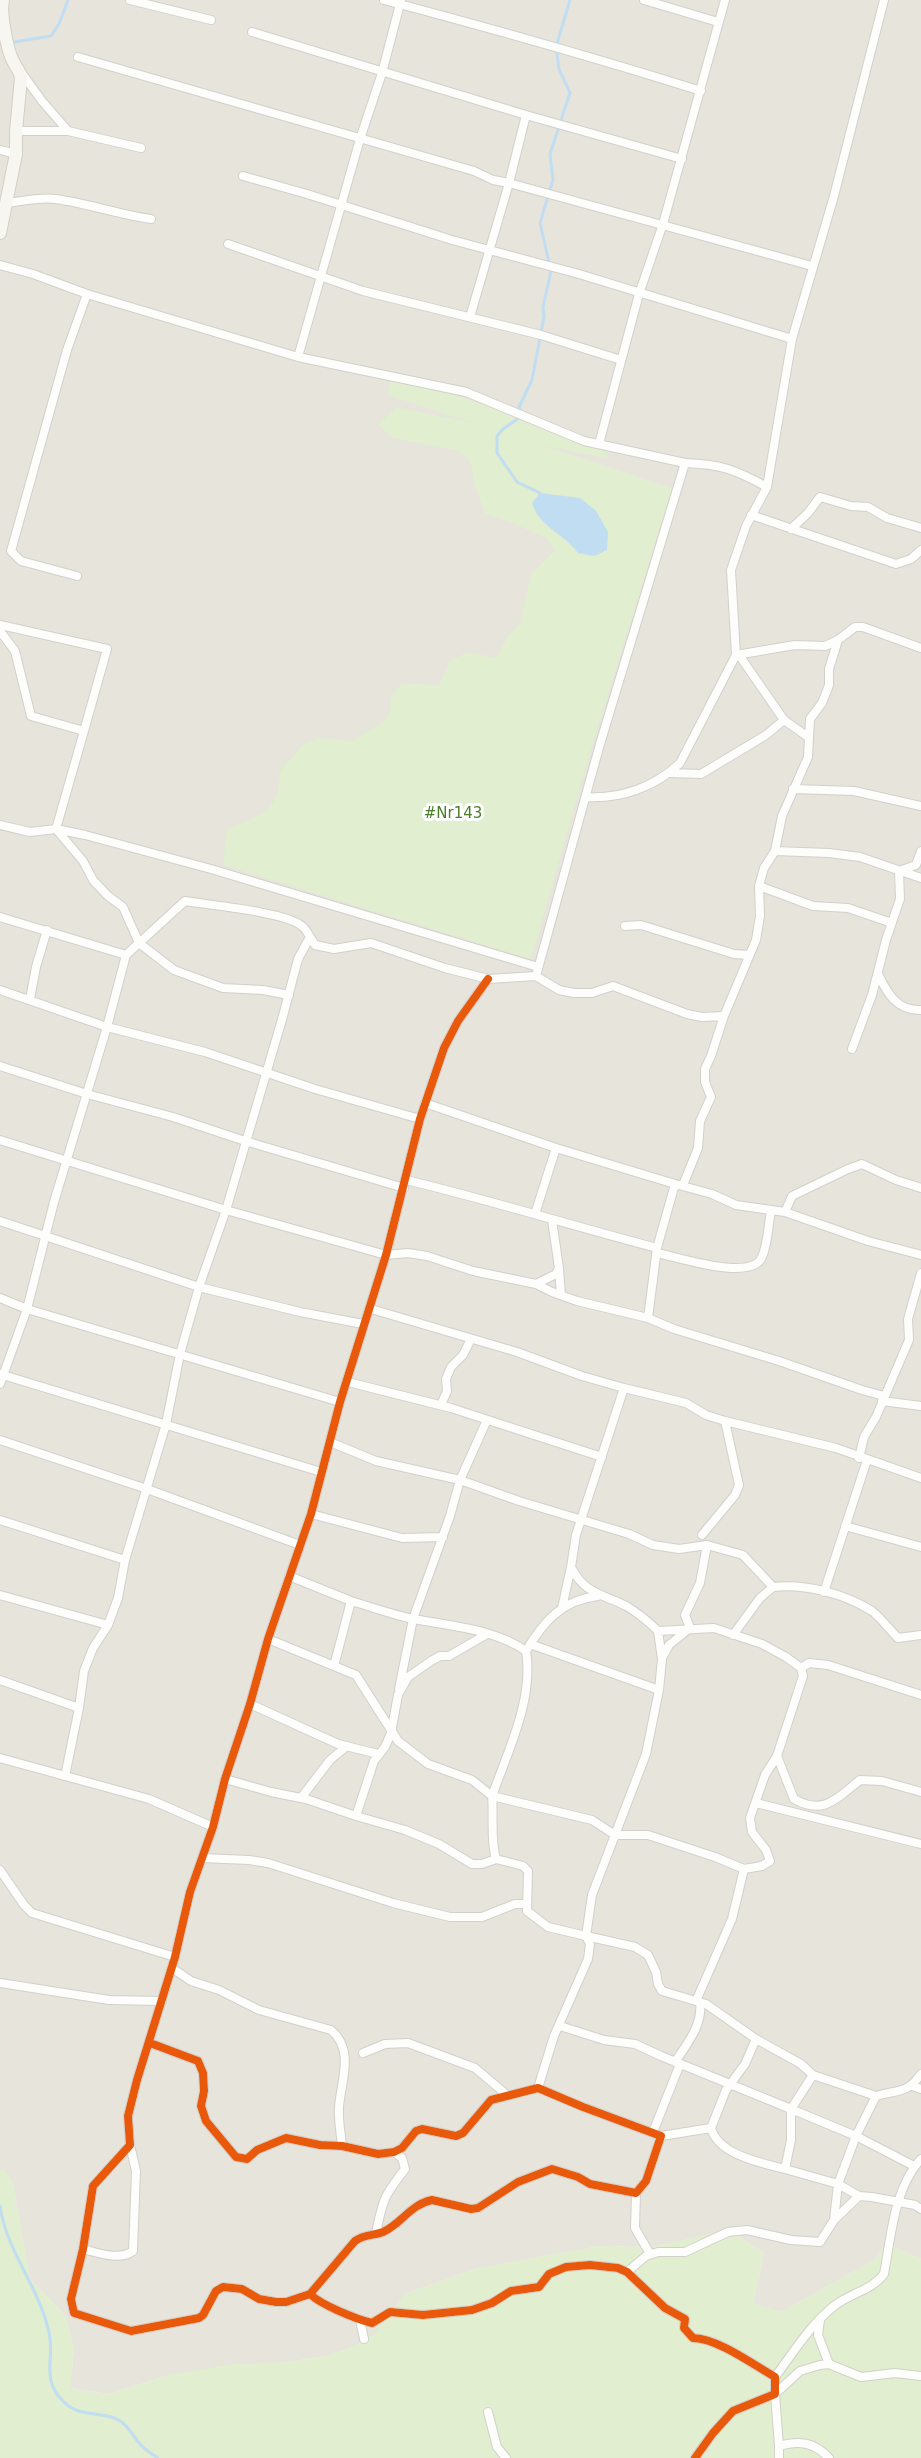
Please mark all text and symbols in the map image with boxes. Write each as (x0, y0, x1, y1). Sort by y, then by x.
park label: #Nr143 (424, 805, 482, 823)

